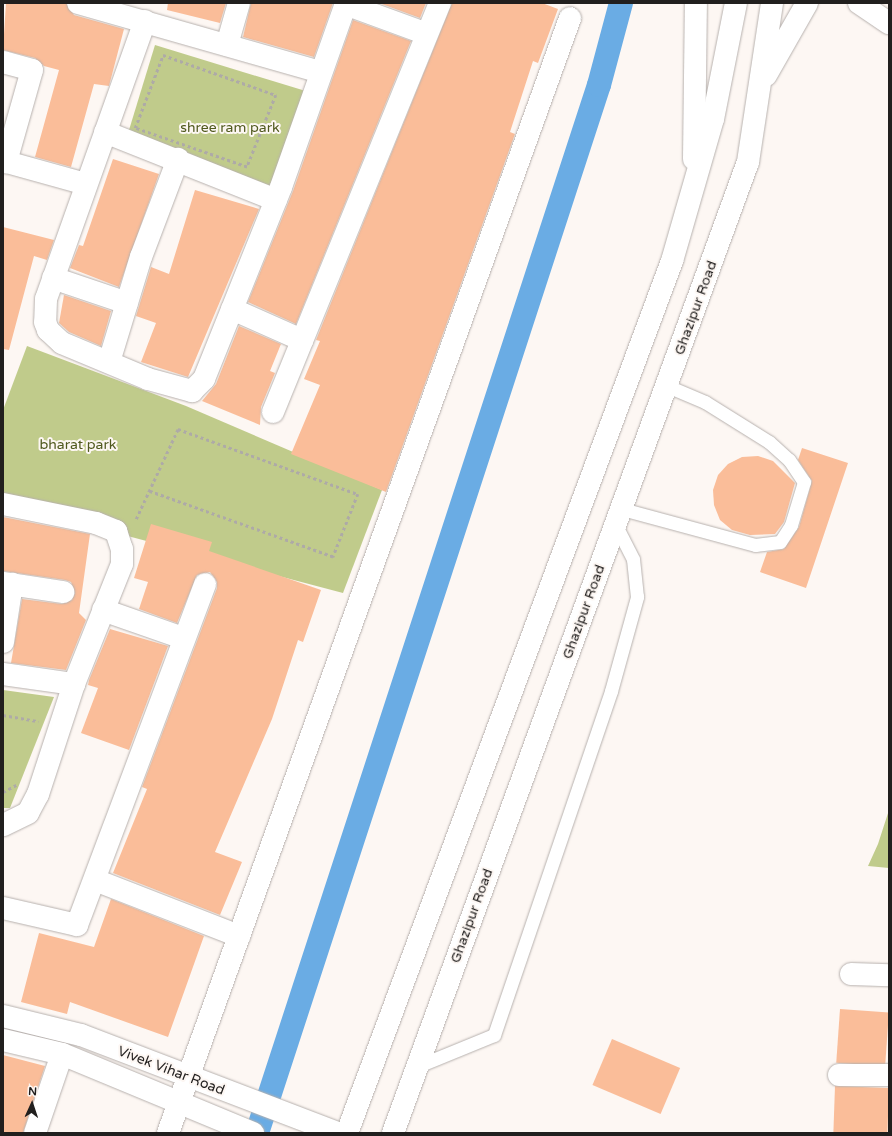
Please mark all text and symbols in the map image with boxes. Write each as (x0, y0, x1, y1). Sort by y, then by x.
park label: shree ram park (180, 120, 280, 136)
street label: Ghazipur Road (671, 259, 721, 357)
park label: bharat park (40, 437, 116, 453)
street label: Ghazipur Road (559, 563, 609, 661)
street label: Ghazipur Road (447, 867, 497, 965)
street label: Vivek Vihar Road (115, 1043, 227, 1099)
north arrow (12, 1084, 52, 1124)
text: N (28, 1085, 37, 1098)

